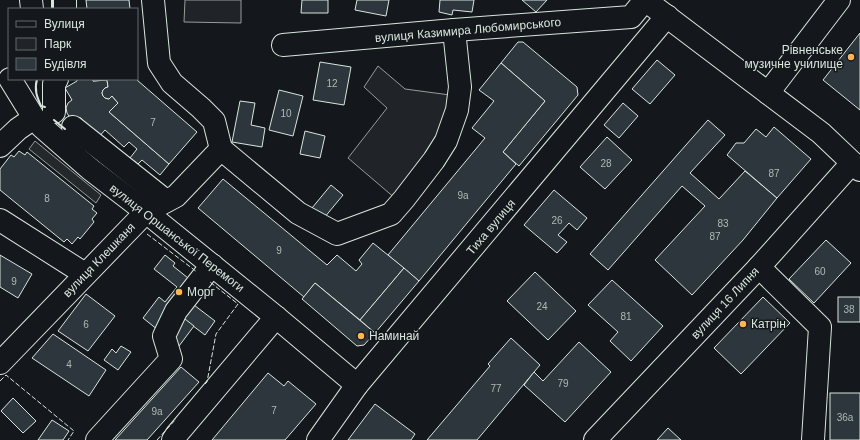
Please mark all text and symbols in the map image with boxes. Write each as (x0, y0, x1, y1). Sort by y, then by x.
legend (8, 8, 138, 80)
street label: вулиця Казимира Любомирського (374, 15, 562, 45)
text: Вулиця (44, 17, 85, 31)
text: Парк (44, 37, 72, 51)
place label: Рівненське музичне училище (744, 43, 843, 71)
marker: Рівненське музичне училище (846, 52, 856, 62)
text: Будівля (44, 57, 86, 71)
house number: 12 (326, 78, 338, 89)
house number: 10 (280, 108, 292, 119)
house number: 7 (150, 117, 156, 128)
house number: 28 (600, 158, 612, 169)
house number: 87 (768, 168, 780, 179)
street label: вулиця Оршанської Перемоги (107, 181, 247, 295)
house number: 9а (457, 190, 469, 201)
house number: 8 (44, 193, 50, 204)
street label: Тиха вулиця (464, 196, 518, 258)
house number: 26 (551, 215, 563, 226)
house number: 83 (717, 218, 729, 229)
street label: вулиця Клешканя (60, 220, 138, 300)
house number: 87 (709, 231, 721, 242)
house number: 9 (276, 245, 282, 256)
street label: вулиця 16 Липня (688, 264, 762, 342)
house number: 60 (814, 266, 826, 277)
house number: 9 (11, 276, 17, 287)
place label: Морг (187, 285, 215, 299)
marker: Морг (174, 287, 184, 297)
house number: 24 (536, 301, 548, 312)
house number: 38 (843, 304, 855, 315)
house number: 81 (620, 311, 632, 322)
place label: Катрін (751, 317, 786, 331)
house number: 6 (83, 319, 89, 330)
marker: Катрін (738, 319, 748, 329)
place label: Наминай (369, 329, 419, 343)
marker: Наминай (356, 331, 366, 341)
house number: 4 (66, 359, 72, 370)
house number: 79 (557, 378, 569, 389)
house number: 77 (490, 383, 502, 394)
house number: 7 (271, 405, 277, 416)
house number: 9а (151, 406, 163, 417)
house number: 36а (837, 412, 854, 423)

